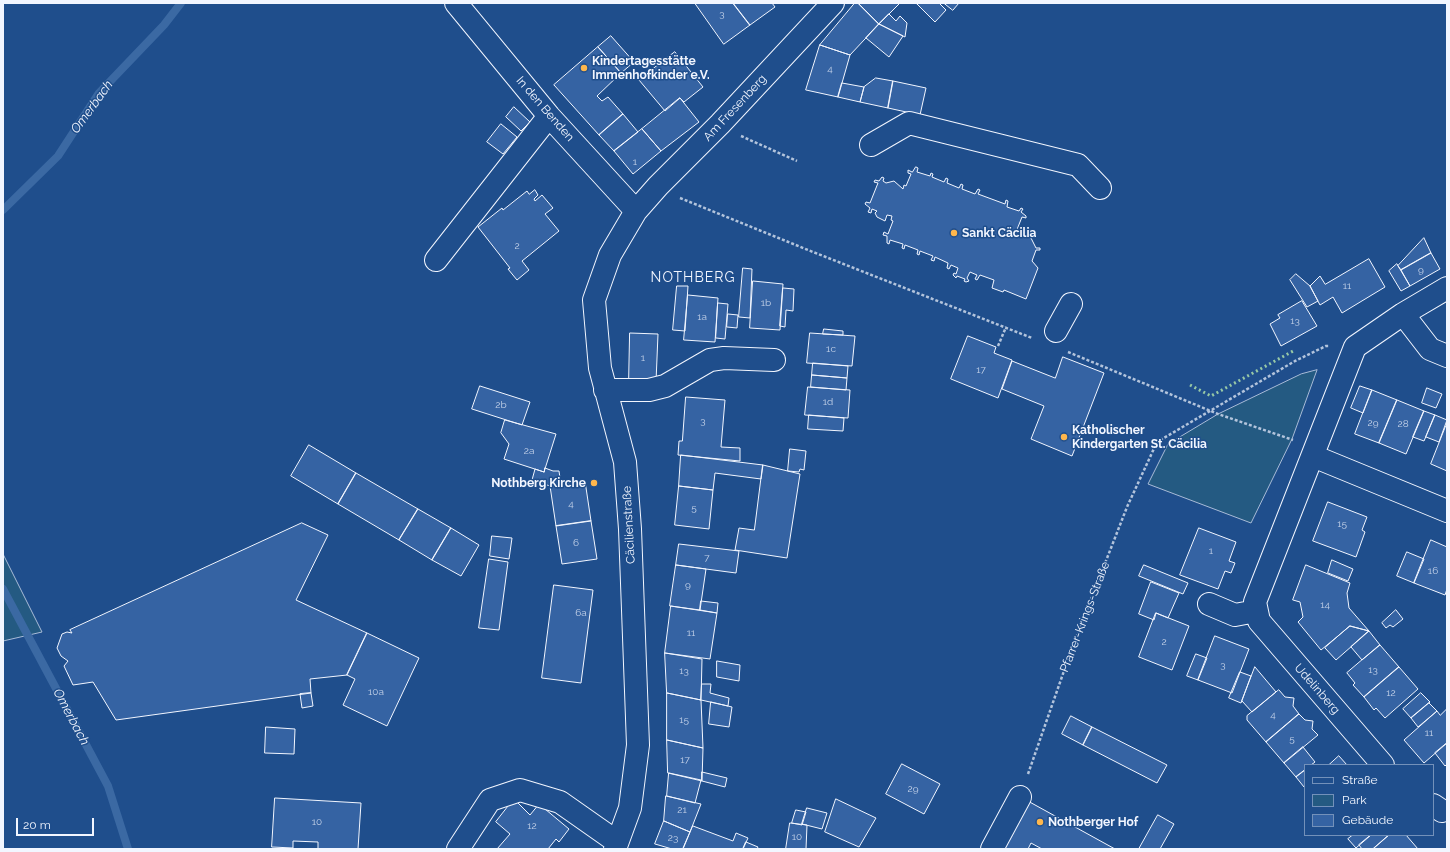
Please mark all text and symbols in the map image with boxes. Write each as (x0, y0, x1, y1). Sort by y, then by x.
house number: 3 (719, 8, 725, 20)
place label: Kindertagesstätte Immenhofkinder e.V. (592, 54, 710, 82)
marker: Kindertagesstätte Immenhofkinder e.V. (579, 63, 589, 73)
house number: 4 (827, 63, 833, 75)
street label: Am Fresenberg (701, 72, 769, 144)
street label: In den Benden (513, 74, 577, 144)
water label: Omerbach (68, 77, 116, 137)
house number: 1 (633, 156, 637, 168)
place label: Sankt Cäcilia (962, 226, 1036, 240)
marker: Sankt Cäcilia (949, 228, 959, 238)
house number: 2 (514, 240, 520, 252)
house number: 9 (1418, 264, 1424, 276)
district label: NOTHBERG (651, 270, 735, 286)
house number: 11 (1343, 280, 1351, 292)
house number: 1b (761, 297, 771, 309)
house number: 1a (697, 311, 707, 323)
house number: 13 (1290, 315, 1300, 327)
house number: 1c (826, 343, 836, 355)
house number: 1 (641, 352, 645, 364)
house number: 17 (976, 364, 986, 376)
house number: 1d (823, 396, 833, 408)
house number: 2b (495, 399, 507, 411)
house number: 3 (700, 415, 706, 427)
house number: 29 (1367, 417, 1379, 429)
house number: 28 (1397, 418, 1409, 430)
place label: Katholischer Kindergarten St. Cäcilia (1072, 423, 1207, 451)
marker: Katholischer Kindergarten St. Cäcilia (1059, 432, 1069, 442)
house number: 2a (524, 445, 534, 457)
place label: Nothberg Kirche (491, 476, 586, 490)
marker: Nothberg Kirche (589, 478, 599, 488)
street label: Cäcilienstraße (620, 486, 638, 564)
house number: 4 (568, 498, 574, 510)
house number: 5 (691, 502, 697, 514)
house number: 15 (1337, 518, 1347, 530)
house number: 6 (573, 537, 579, 549)
house number: 1 (1209, 545, 1213, 557)
house number: 7 (704, 552, 710, 564)
street label: Pfarrer-Krings-Straße (1057, 560, 1113, 674)
house number: 16 (1428, 565, 1438, 577)
house number: 9 (685, 579, 691, 591)
house number: 14 (1320, 599, 1330, 611)
house number: 6a (575, 607, 587, 619)
house number: 11 (687, 627, 695, 639)
house number: 2 (1161, 636, 1167, 648)
house number: 3 (1220, 659, 1226, 671)
street label: Udelinberg (1291, 661, 1343, 717)
house number: 13 (1368, 664, 1378, 676)
house number: 13 (679, 665, 689, 677)
water label: Omerbach (50, 686, 92, 748)
house number: 10a (368, 686, 384, 698)
house number: 12 (1386, 687, 1396, 699)
house number: 4 (1270, 709, 1276, 721)
house number: 15 (679, 714, 689, 726)
house number: 11 (1425, 727, 1433, 739)
house number: 5 (1289, 733, 1295, 745)
house number: 17 (680, 754, 690, 766)
legend (1304, 764, 1434, 836)
text: Straße (1342, 773, 1378, 787)
house number: 29 (907, 783, 919, 795)
text: Park (1342, 793, 1367, 807)
house number: 21 (677, 804, 687, 816)
scale bar (18, 810, 96, 836)
text: Gebäude (1342, 813, 1393, 827)
place label: Nothberger Hof (1048, 815, 1138, 829)
house number: 10 (312, 816, 322, 828)
marker: Nothberger Hof (1035, 817, 1045, 827)
text: 20 m (23, 818, 51, 832)
house number: 12 (527, 820, 537, 832)
house number: 10 (792, 831, 802, 843)
house number: 23 (668, 832, 678, 844)

